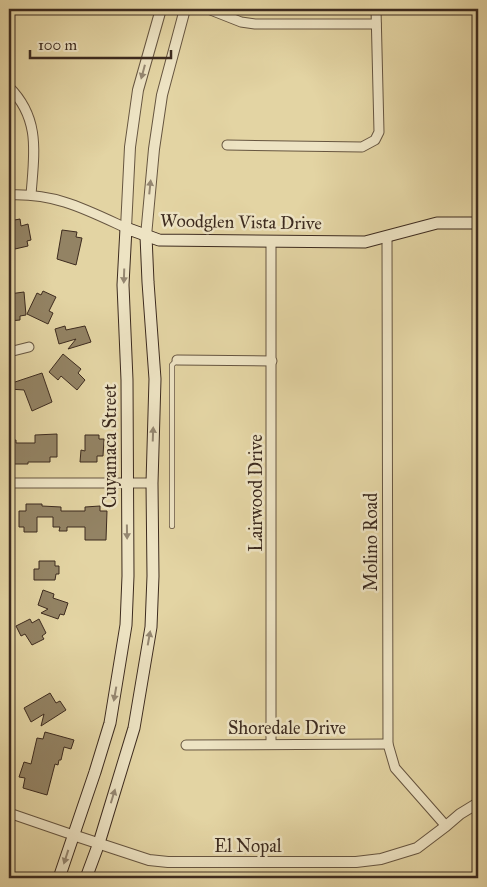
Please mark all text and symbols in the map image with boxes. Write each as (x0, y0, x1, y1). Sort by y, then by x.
scale bar (30, 28, 171, 60)
text: 100 m (38, 36, 78, 54)
one-way arrow (138, 65, 146, 80)
one-way arrow (146, 179, 154, 195)
street label: Woodglen Vista Drive (160, 210, 322, 235)
one-way arrow (119, 269, 127, 285)
street label: Cuyamaca Street (99, 383, 121, 508)
one-way arrow (150, 426, 158, 442)
street label: Lairwood Drive (245, 434, 267, 552)
street label: Molino Road (360, 493, 382, 591)
one-way arrow (124, 525, 132, 541)
one-way arrow (145, 629, 153, 645)
one-way arrow (110, 686, 118, 702)
street label: Shoredale Drive (228, 717, 346, 739)
one-way arrow (110, 788, 118, 803)
street label: El Nopal (214, 835, 282, 857)
one-way arrow (62, 849, 69, 864)

